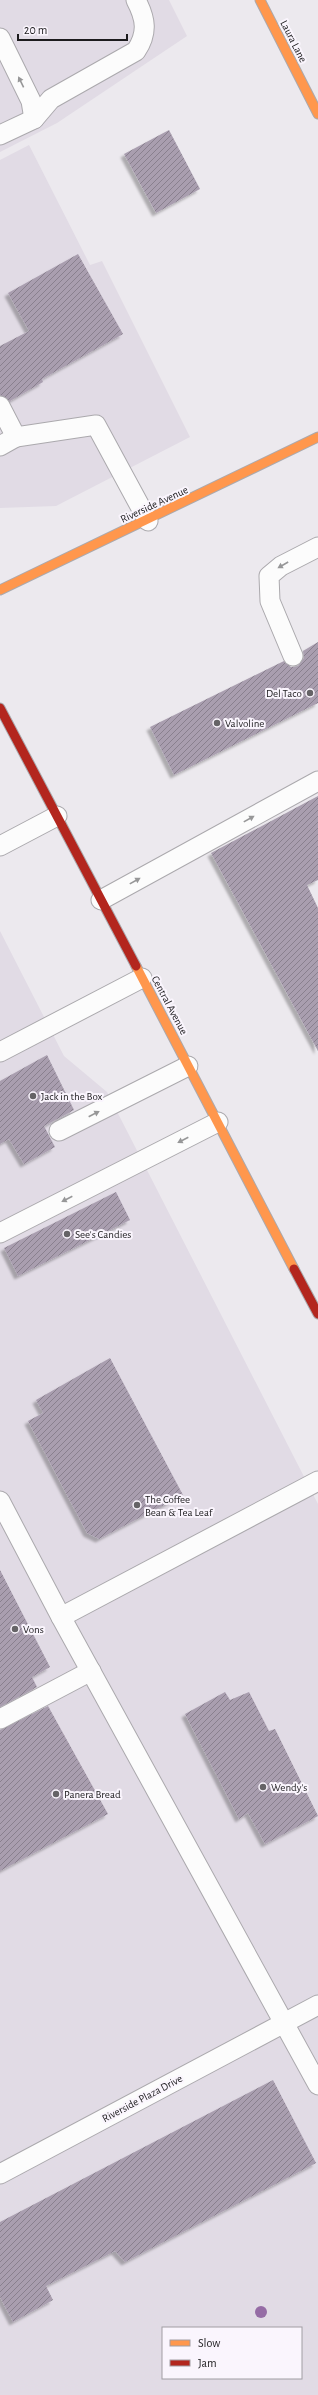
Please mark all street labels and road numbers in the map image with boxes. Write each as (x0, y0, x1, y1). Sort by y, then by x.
street label: Laura Lane (278, 18, 309, 64)
street label: Riverside Avenue (119, 484, 190, 525)
street label: Central Avenue (149, 974, 190, 1036)
street label: Riverside Plaza Drive (100, 2073, 184, 2124)

